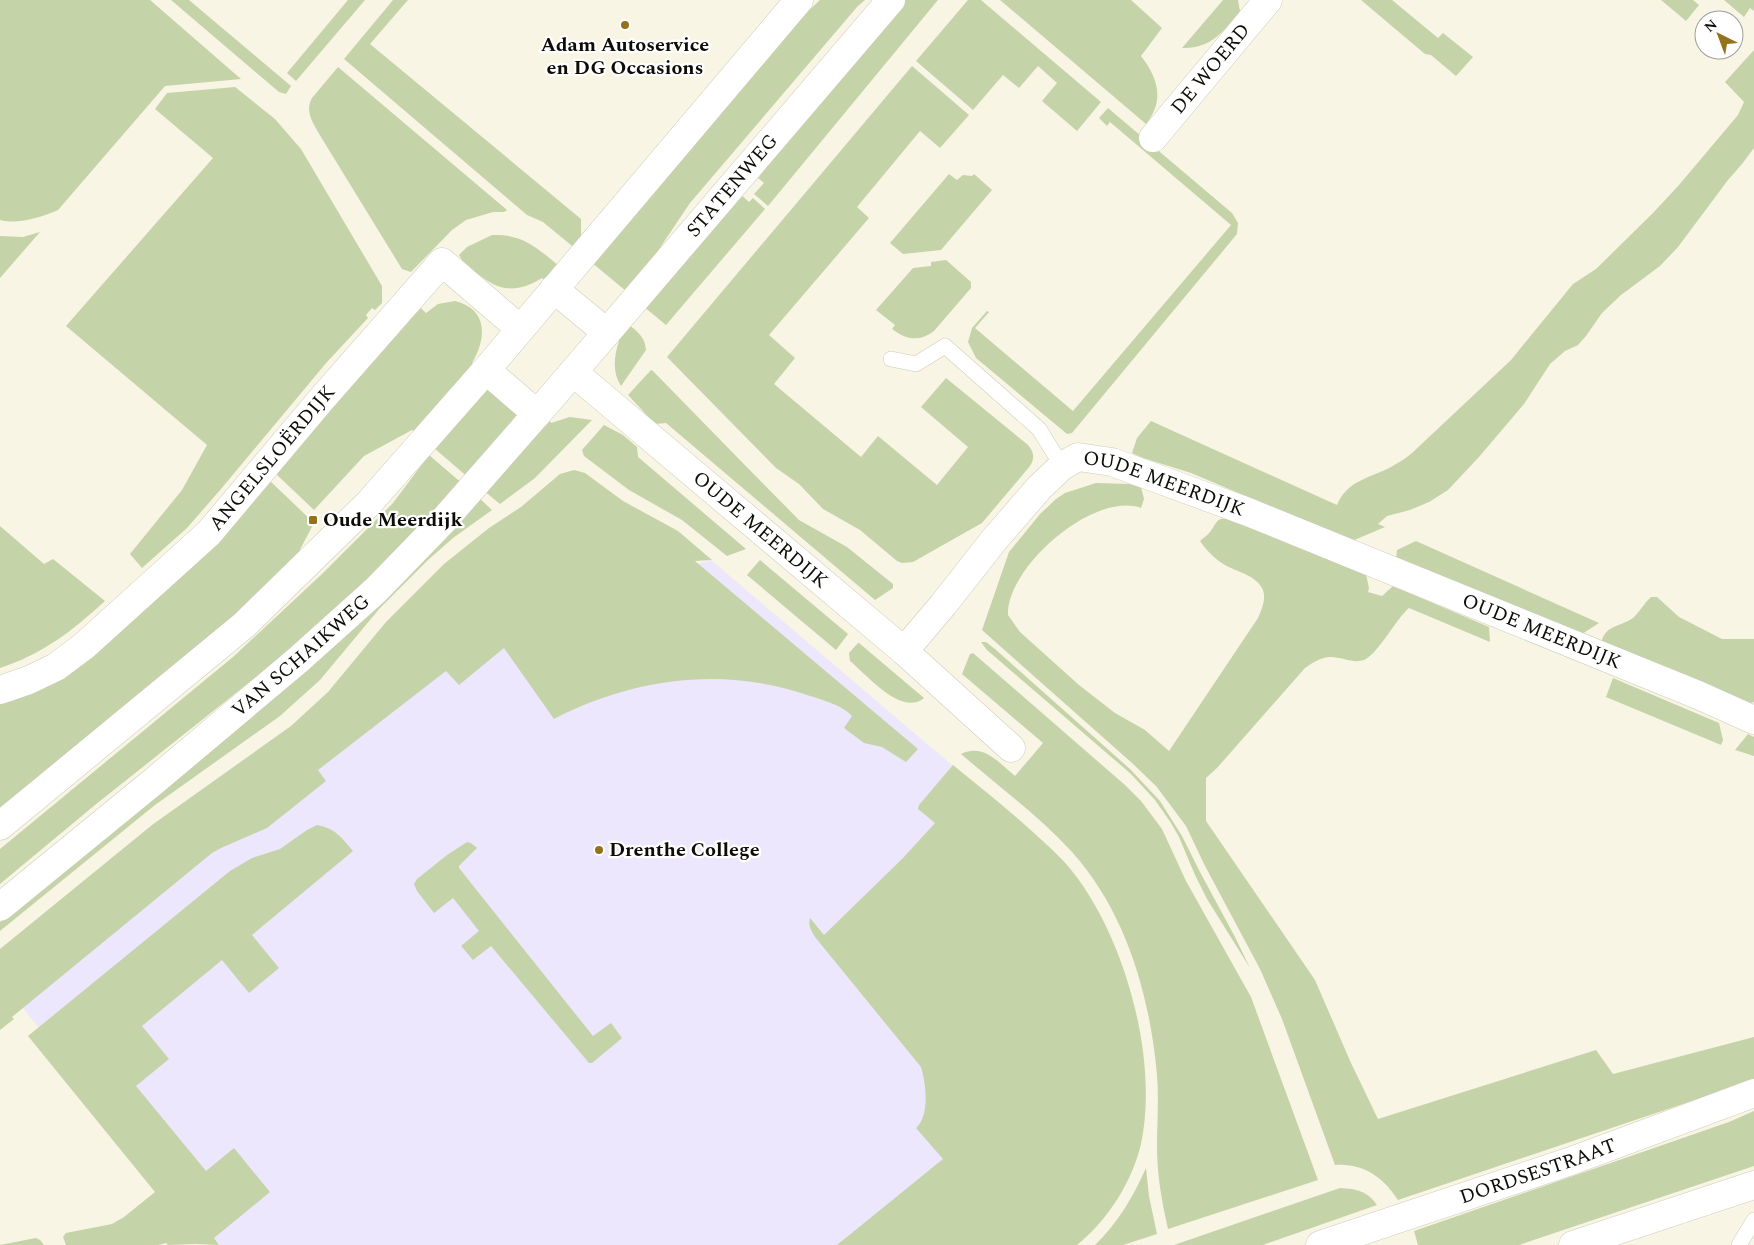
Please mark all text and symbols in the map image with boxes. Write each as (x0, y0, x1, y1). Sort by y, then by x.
north arrow (1694, 10, 1744, 60)
text: N (1699, 14, 1722, 37)
street label: DE WOERD (1164, 17, 1258, 121)
marker: Adam Autoservice en DG Occasions (619, 19, 631, 31)
place label: Adam Autoservice en DG Occasions (541, 30, 709, 83)
street label: STATENWEG (679, 127, 785, 244)
street label: ANGELSLOËRDIJK (202, 378, 343, 538)
street label: OUDE MEERDIJK (1081, 443, 1250, 525)
street label: OUDE MEERDIJK (686, 464, 835, 596)
place label: Oude Meerdijk (323, 505, 463, 535)
marker: Oude Meerdijk (307, 514, 319, 526)
street label: OUDE MEERDIJK (1457, 586, 1626, 677)
street label: VAN SCHAIKWEG (225, 587, 377, 725)
place label: Drenthe College (609, 835, 760, 865)
marker: Drenthe College (593, 844, 605, 856)
street label: DORDSESTRAAT (1456, 1130, 1621, 1212)

